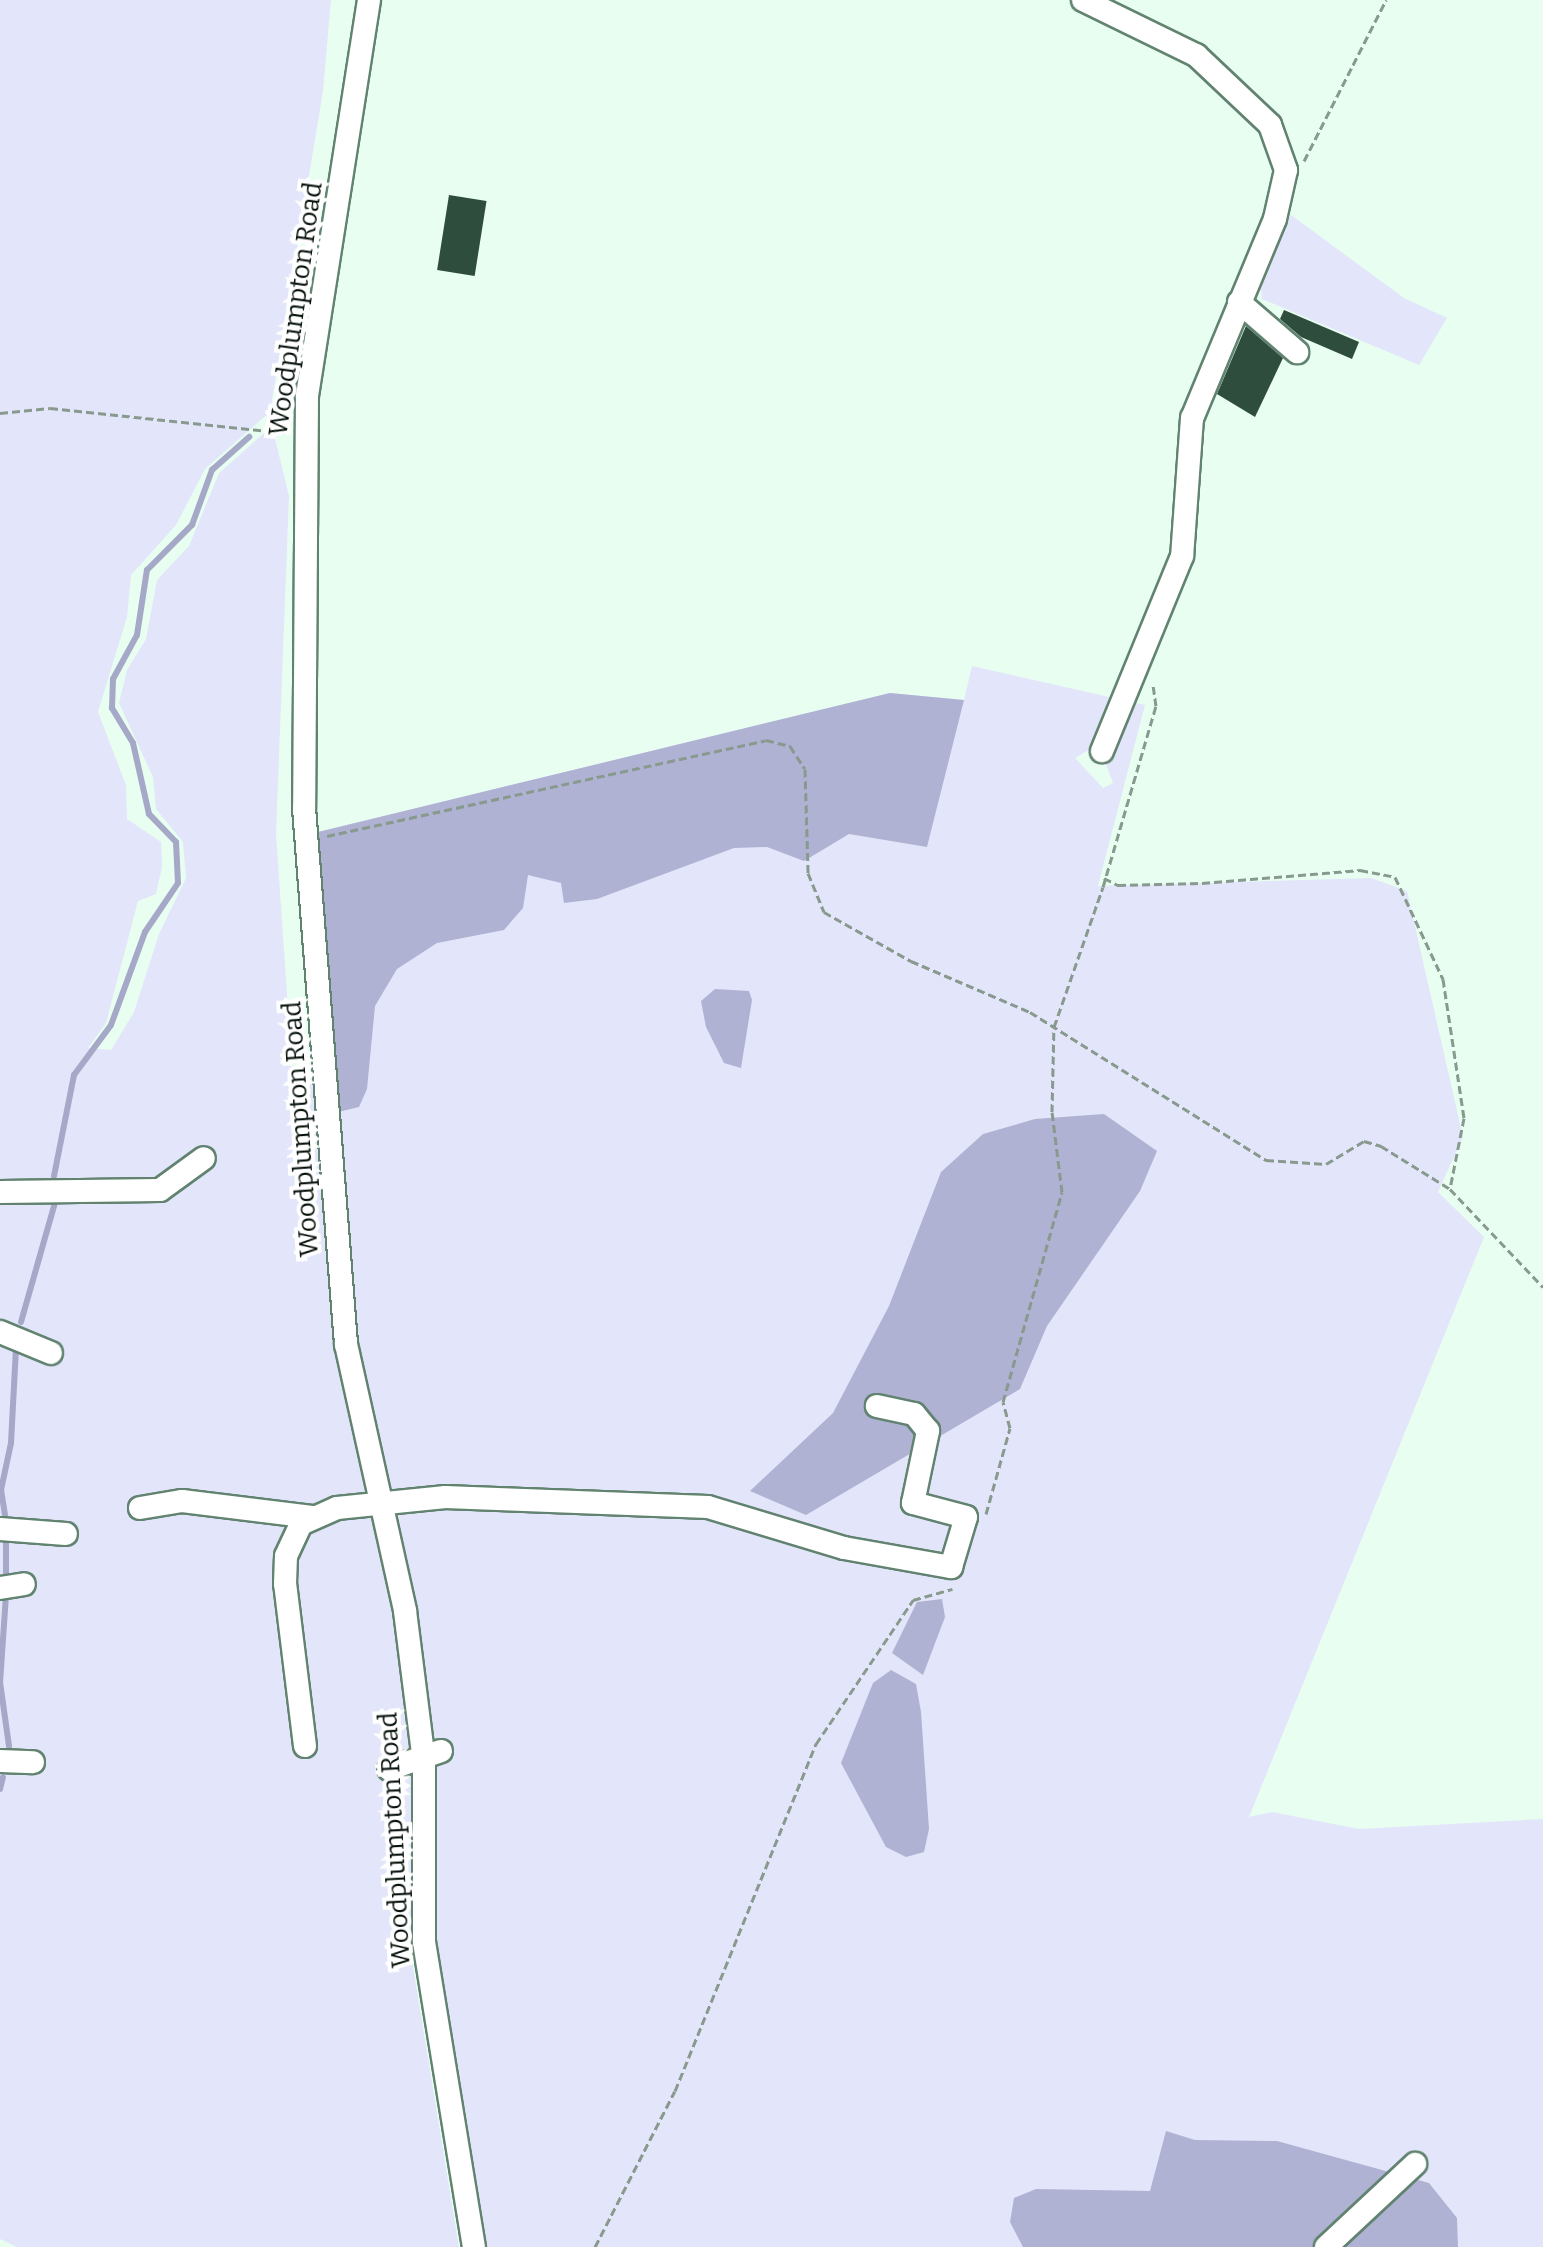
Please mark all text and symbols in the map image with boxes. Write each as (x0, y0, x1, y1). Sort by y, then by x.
street label: Woodplumpton Road (263, 180, 329, 438)
street label: Woodplumpton Road (277, 1000, 325, 1258)
street label: Woodplumpton Road (373, 1711, 417, 1969)

